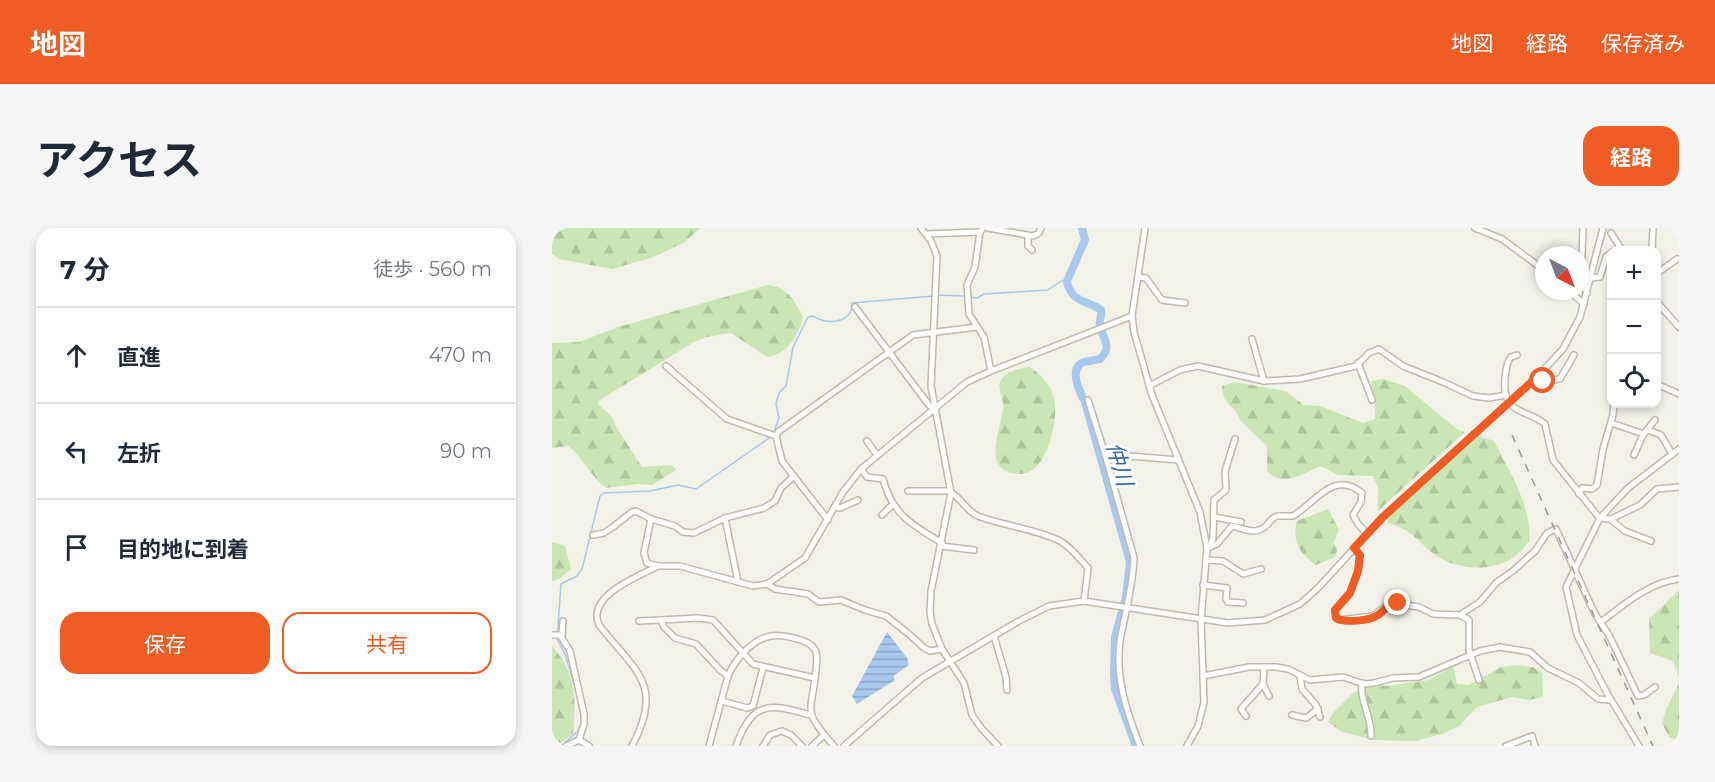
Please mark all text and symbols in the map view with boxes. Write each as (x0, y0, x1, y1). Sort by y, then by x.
text: 地図 (30, 27, 86, 61)
text: 地図 (1451, 31, 1493, 56)
text: 経路 (1526, 31, 1568, 56)
text: 保存済み (1601, 31, 1685, 56)
button: 経路 (1583, 126, 1679, 186)
text: アクセス (36, 134, 202, 186)
north arrow (1535, 246, 1589, 300)
map controls (1607, 246, 1661, 408)
button: + (1607, 246, 1661, 300)
text: 7 分 (60, 254, 109, 286)
text: 徒歩 · 560 m (373, 257, 492, 281)
button: − (1607, 300, 1661, 354)
icon: ahead (60, 339, 93, 372)
text: 470 m (429, 343, 492, 367)
text: 直進 (117, 344, 161, 371)
button: locate (1607, 354, 1661, 408)
route start (1529, 367, 1555, 393)
icon: left (60, 435, 93, 468)
text: 90 m (440, 439, 492, 463)
water label: 仲川 (1100, 439, 1139, 491)
text: 左折 (117, 440, 161, 467)
icon: arrive (60, 531, 93, 564)
text: 目的地に到着 (117, 536, 249, 563)
route end (1384, 589, 1410, 615)
button: 保存 (60, 612, 270, 674)
button: 共有 (282, 612, 492, 674)

